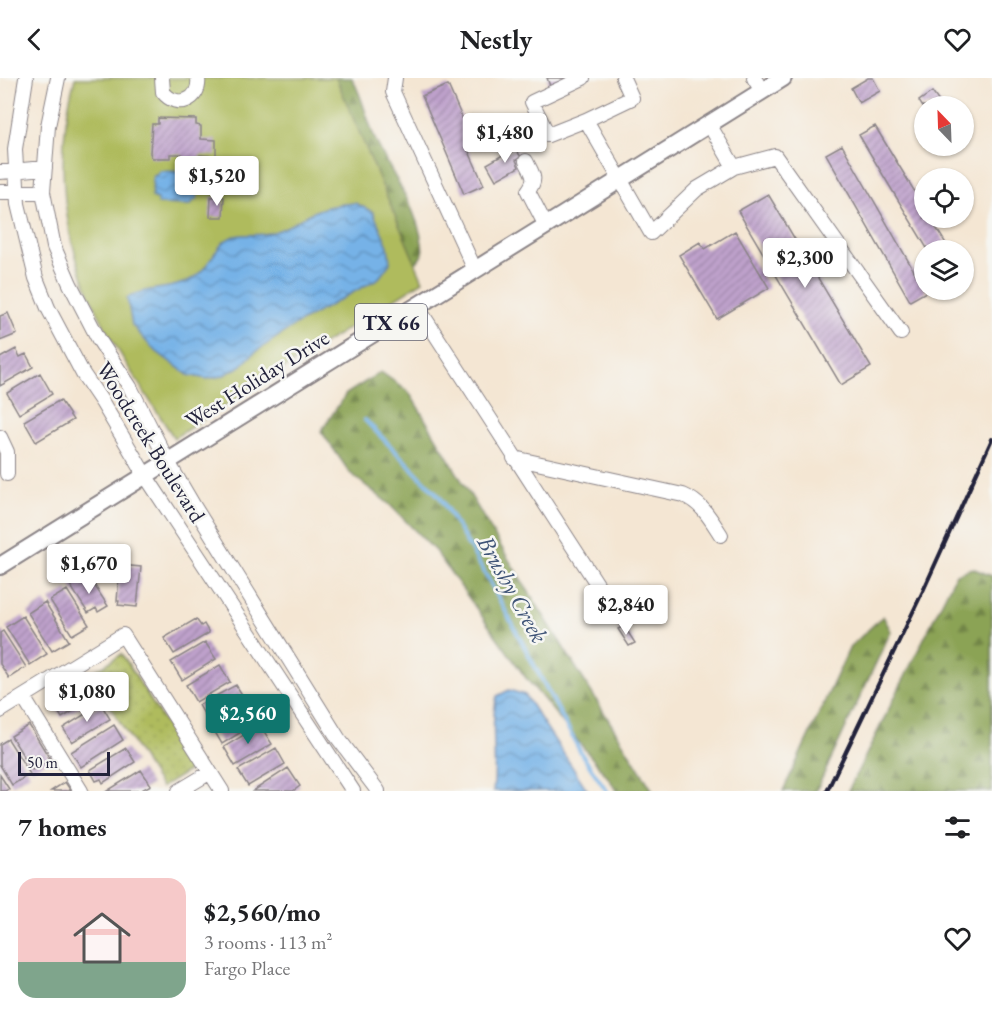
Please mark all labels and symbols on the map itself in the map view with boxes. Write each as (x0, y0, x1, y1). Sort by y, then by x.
north arrow (914, 96, 974, 156)
pin: $1,480 (456, 113, 554, 164)
pin: $1,520 (168, 156, 266, 207)
pin: $2,300 (756, 238, 854, 289)
road number: TX 66 (355, 304, 427, 340)
street label: West Holiday Drive (179, 323, 335, 435)
street label: Woodcreek Boulevard (90, 356, 213, 529)
water label: Brushy Creek (470, 529, 555, 648)
pin: $1,670 (40, 544, 138, 595)
pin: $2,840 (577, 585, 675, 636)
pin: $1,080 (38, 672, 136, 723)
pin: $2,560 (199, 694, 297, 745)
scale bar (18, 749, 110, 776)

